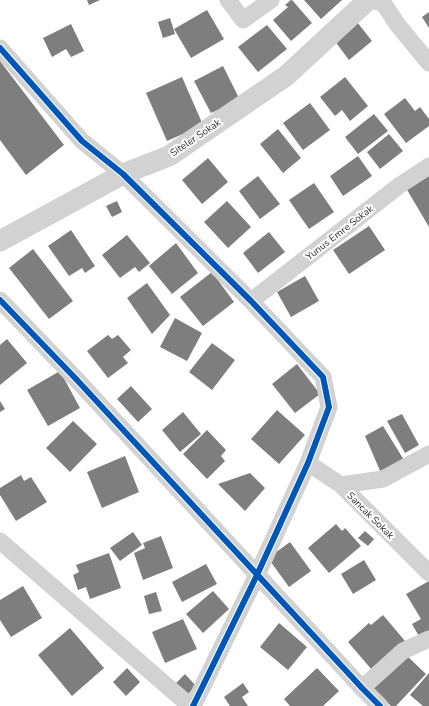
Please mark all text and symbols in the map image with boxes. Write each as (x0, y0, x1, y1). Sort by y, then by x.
street label: Siteler Sokak (167, 115, 225, 160)
street label: Yunus Emre Sokak (302, 201, 377, 264)
street label: Sancak Sokak (344, 489, 398, 543)

